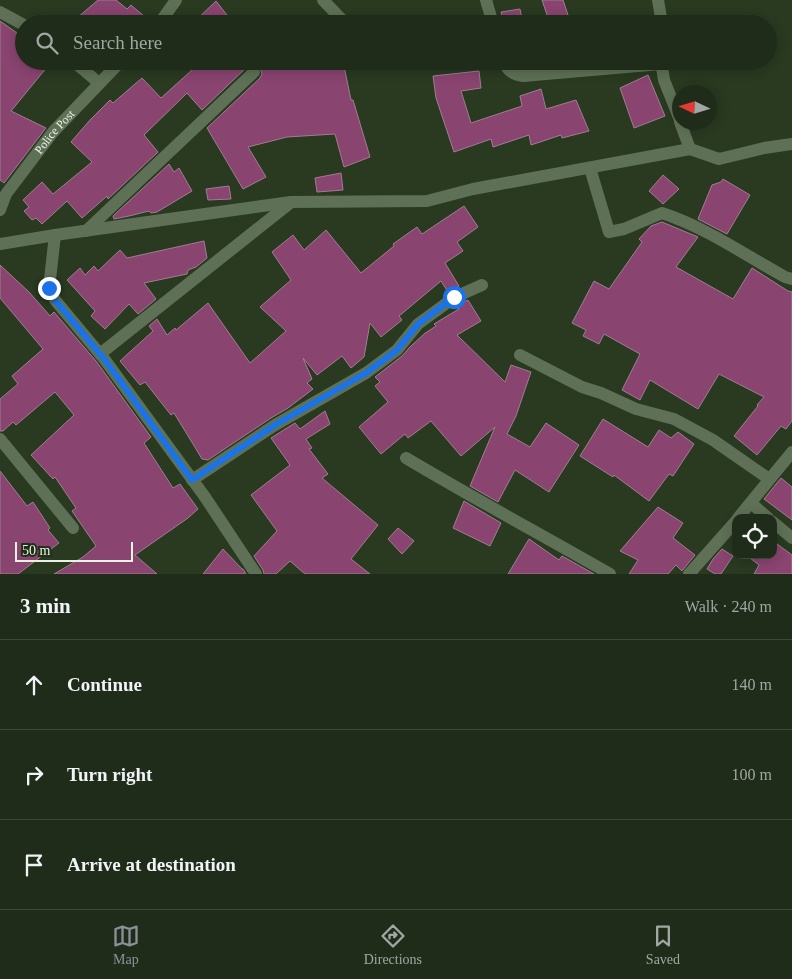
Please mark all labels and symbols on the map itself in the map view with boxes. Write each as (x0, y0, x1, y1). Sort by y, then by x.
north arrow (672, 85, 717, 130)
street label: Police Post (32, 106, 78, 157)
route end (38, 277, 61, 300)
route start (443, 286, 466, 309)
scale bar (15, 539, 132, 562)

